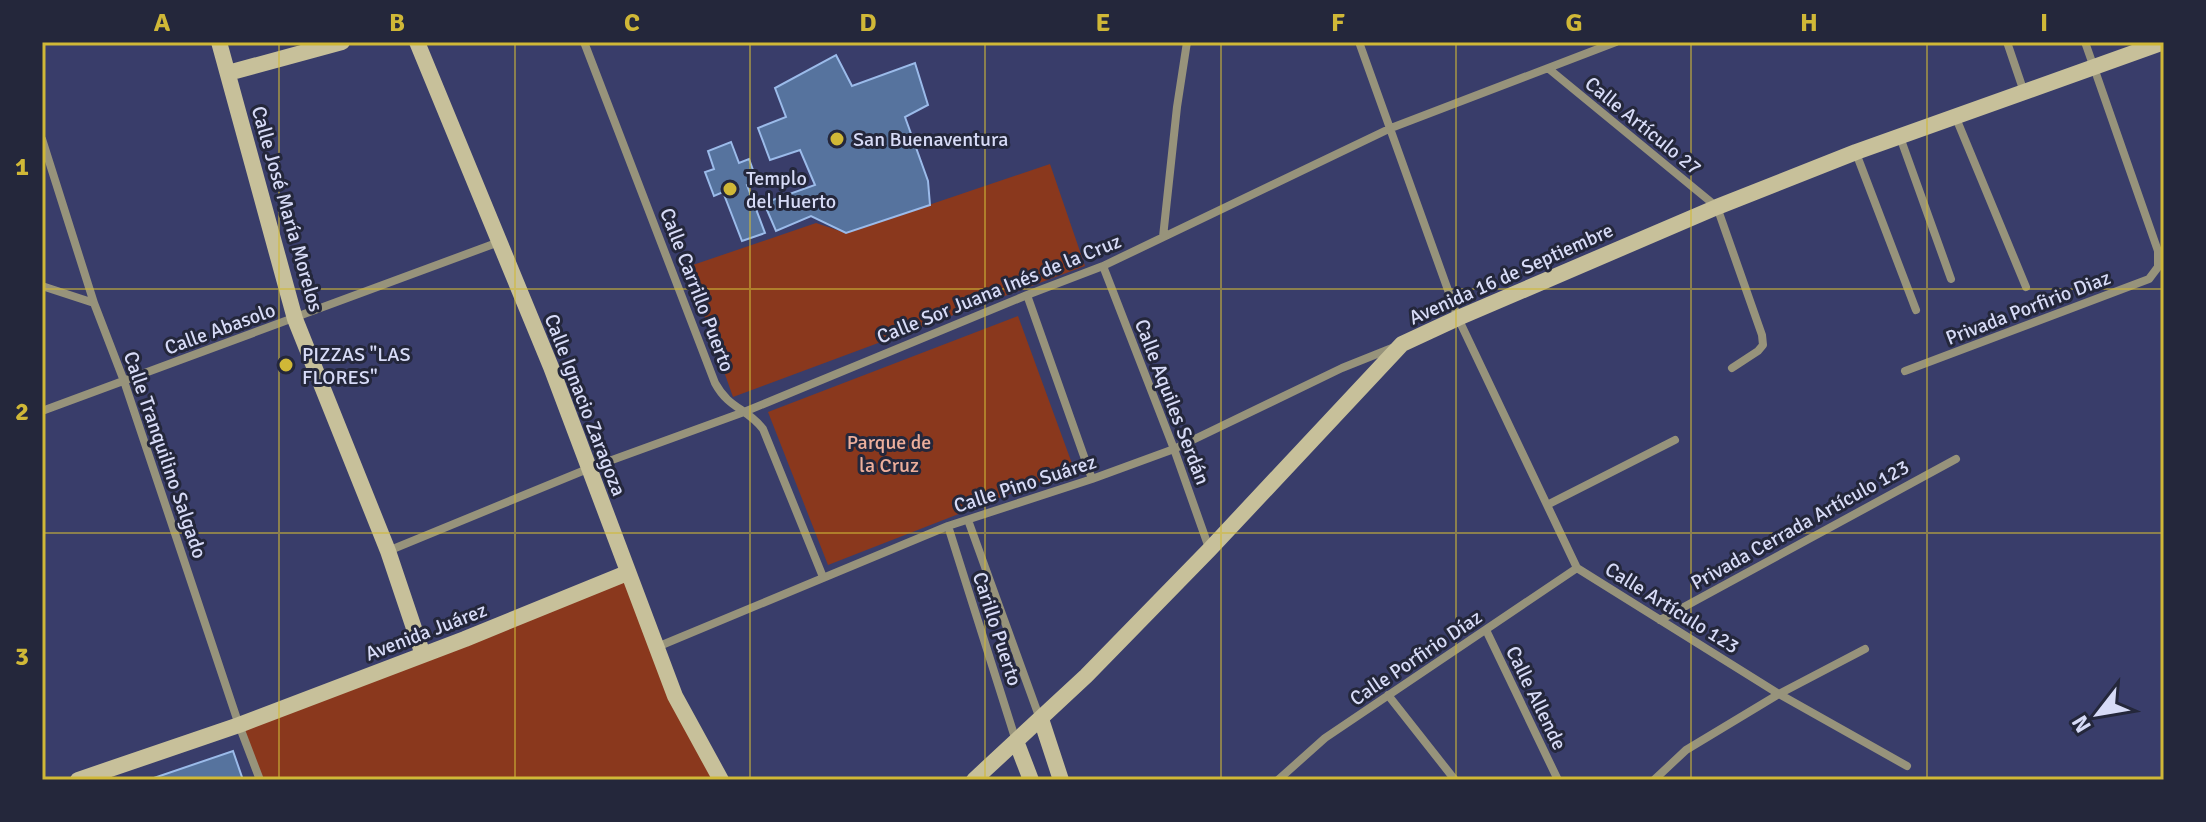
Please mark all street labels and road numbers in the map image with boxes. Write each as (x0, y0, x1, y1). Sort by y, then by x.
street label: Calle Artículo 27 (1580, 71, 1706, 181)
street label: Calle José María Morelos (246, 103, 328, 315)
street label: Calle Carrillo Puerto (654, 205, 740, 375)
street label: Avenida 16 de Septiembre (1405, 218, 1617, 330)
street label: Calle Sor Juana Inés de la Cruz (873, 228, 1125, 350)
street label: Privada Porfirio Diaz (1942, 265, 2114, 351)
street label: Calle Abasolo (161, 297, 279, 361)
street label: Calle Ignacio Zaragoza (539, 310, 631, 500)
street label: Calle Aquiles Serdán (1129, 316, 1215, 488)
street label: Calle Tranquilino Salgado (118, 348, 212, 562)
street label: Calle Pino Suárez (951, 449, 1099, 519)
street label: Privada Cerrada Artículo 123 (1686, 454, 1914, 596)
street label: Calle Artículo 123 (1600, 557, 1744, 659)
street label: Carillo Puerto (967, 569, 1027, 689)
street label: Avenida Juárez (362, 597, 490, 667)
street label: Calle Porfirio Díaz (1345, 605, 1487, 711)
street label: Calle Allende (1500, 642, 1572, 754)

